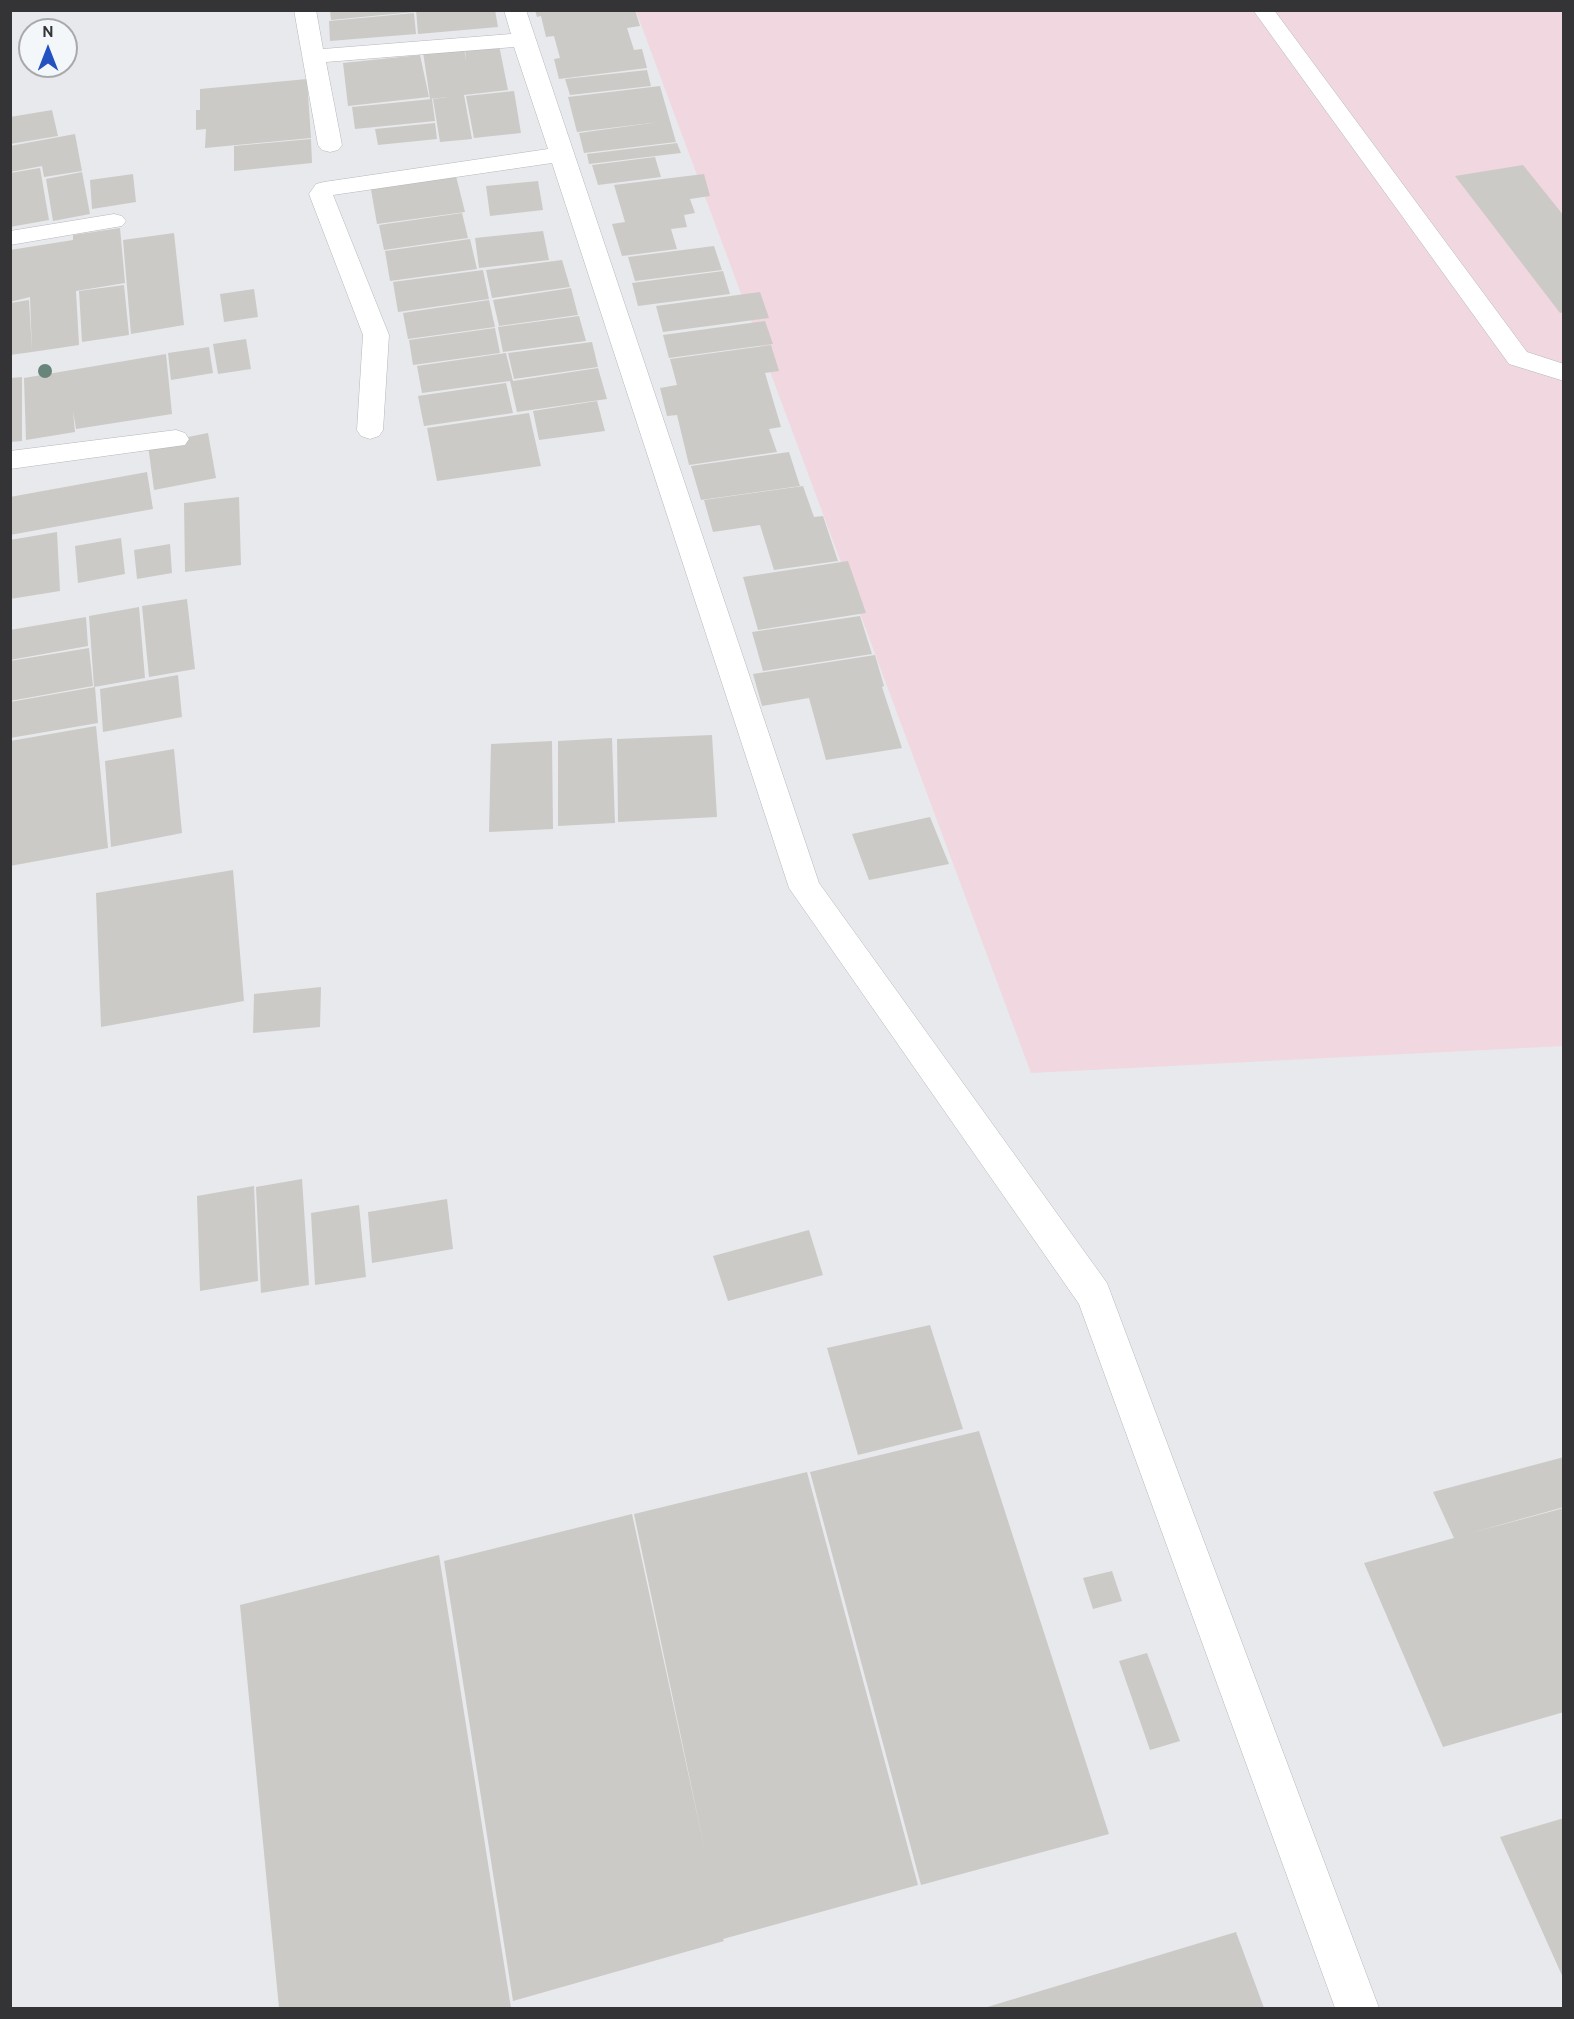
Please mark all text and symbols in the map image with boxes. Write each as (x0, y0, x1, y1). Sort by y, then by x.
north arrow (18, 18, 78, 78)
text: N (42, 22, 54, 41)

